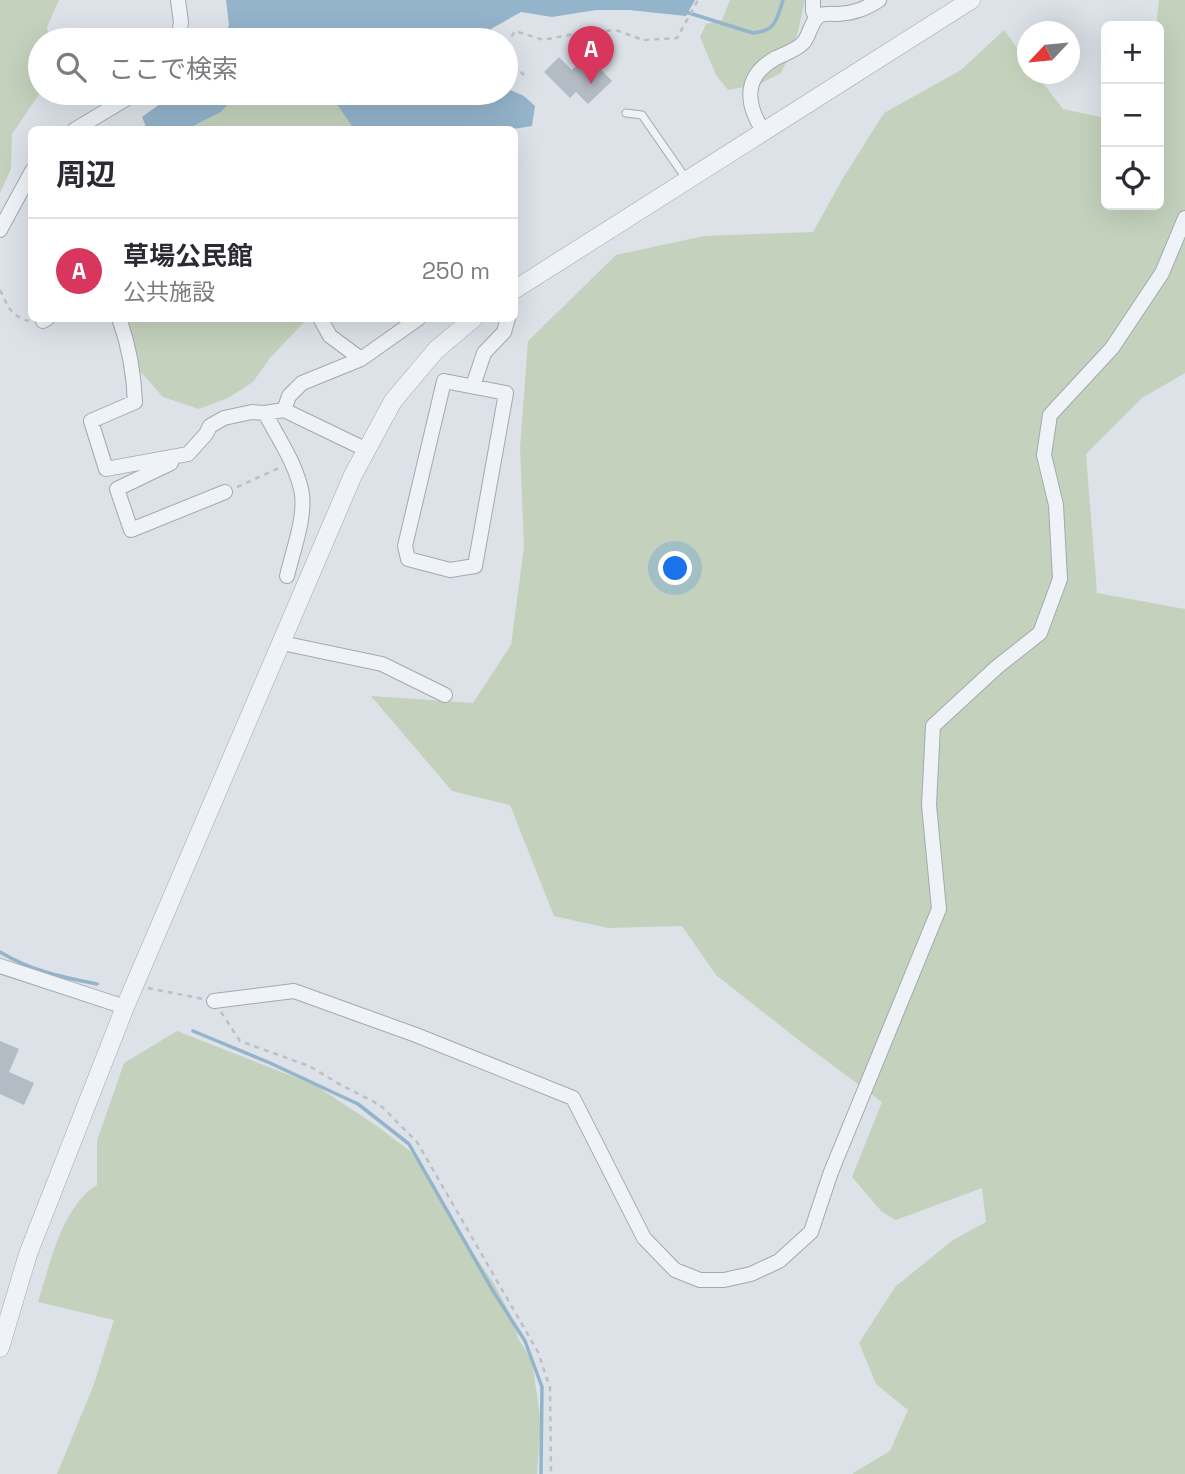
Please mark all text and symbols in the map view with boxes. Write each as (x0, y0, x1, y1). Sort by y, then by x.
north arrow (1017, 21, 1080, 84)
map controls (1101, 21, 1164, 210)
button: + (1101, 21, 1164, 84)
pin: A (568, 26, 614, 84)
search box (28, 28, 518, 105)
icon: search (52, 48, 90, 86)
text: ここで検索 (108, 52, 238, 86)
button: − (1101, 84, 1164, 147)
button: locate (1101, 147, 1164, 210)
text: 周辺 (56, 155, 116, 194)
text: 草場公民館 (123, 239, 253, 273)
text: A (72, 256, 86, 286)
text: 250 m (422, 256, 490, 286)
text: 公共施設 (123, 277, 215, 307)
your location (658, 551, 692, 585)

